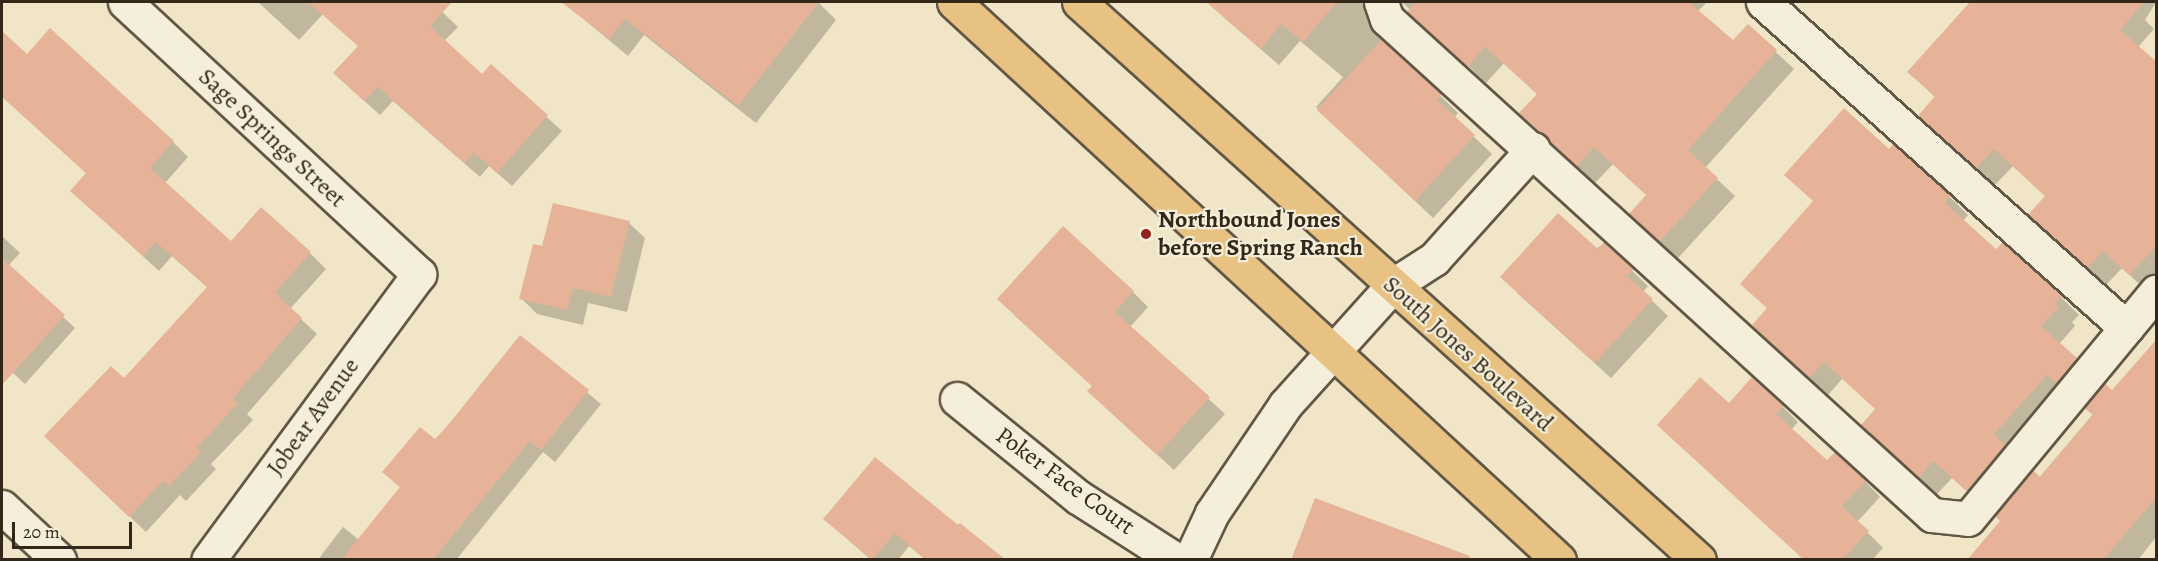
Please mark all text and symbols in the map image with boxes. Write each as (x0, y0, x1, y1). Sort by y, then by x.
street label: Sage Springs Street (192, 62, 352, 214)
place label: Northbound Jones before Spring Ranch (1158, 206, 1363, 262)
marker: Northbound Jones before Spring Ranch (1139, 227, 1153, 241)
street label: South Jones Boulevard (1377, 270, 1559, 438)
street label: Jobear Avenue (261, 353, 365, 481)
street label: Poker Face Court (990, 421, 1140, 541)
scale bar (15, 510, 135, 548)
text: 20 m (23, 520, 60, 544)

